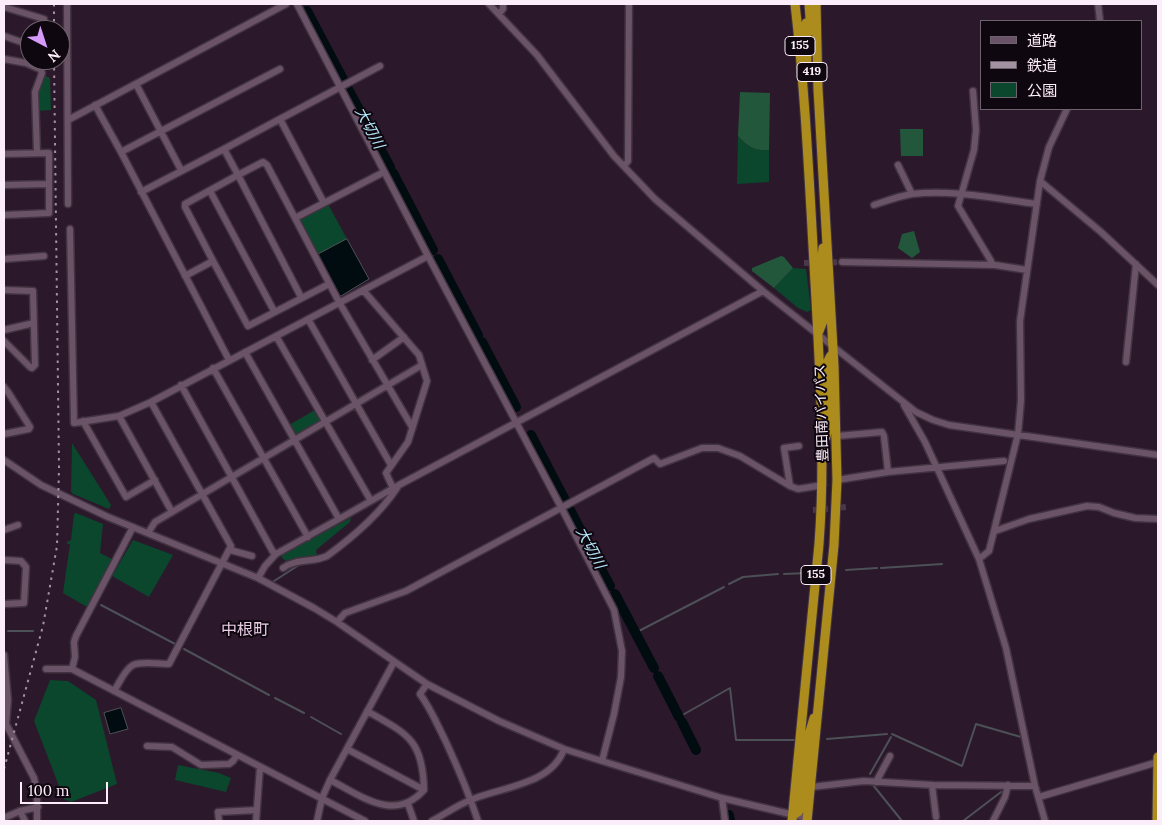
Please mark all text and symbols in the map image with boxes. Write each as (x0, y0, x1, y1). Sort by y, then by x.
north arrow (20, 20, 70, 70)
legend (980, 20, 1142, 110)
text: 道路 (1027, 31, 1057, 50)
road number: 155 (785, 36, 815, 56)
text: N (44, 45, 64, 66)
text: 鉄道 (1027, 56, 1057, 75)
road number: 419 (797, 62, 827, 82)
text: 公園 (1027, 81, 1057, 100)
water label: 大切川 (350, 104, 388, 152)
street label: 豊田南バイパス (812, 364, 832, 462)
water label: 大切川 (571, 524, 609, 572)
road number: 155 (801, 566, 831, 584)
district label: 中根町 (221, 620, 269, 640)
scale bar (22, 772, 110, 804)
text: 100 m (28, 781, 69, 800)

